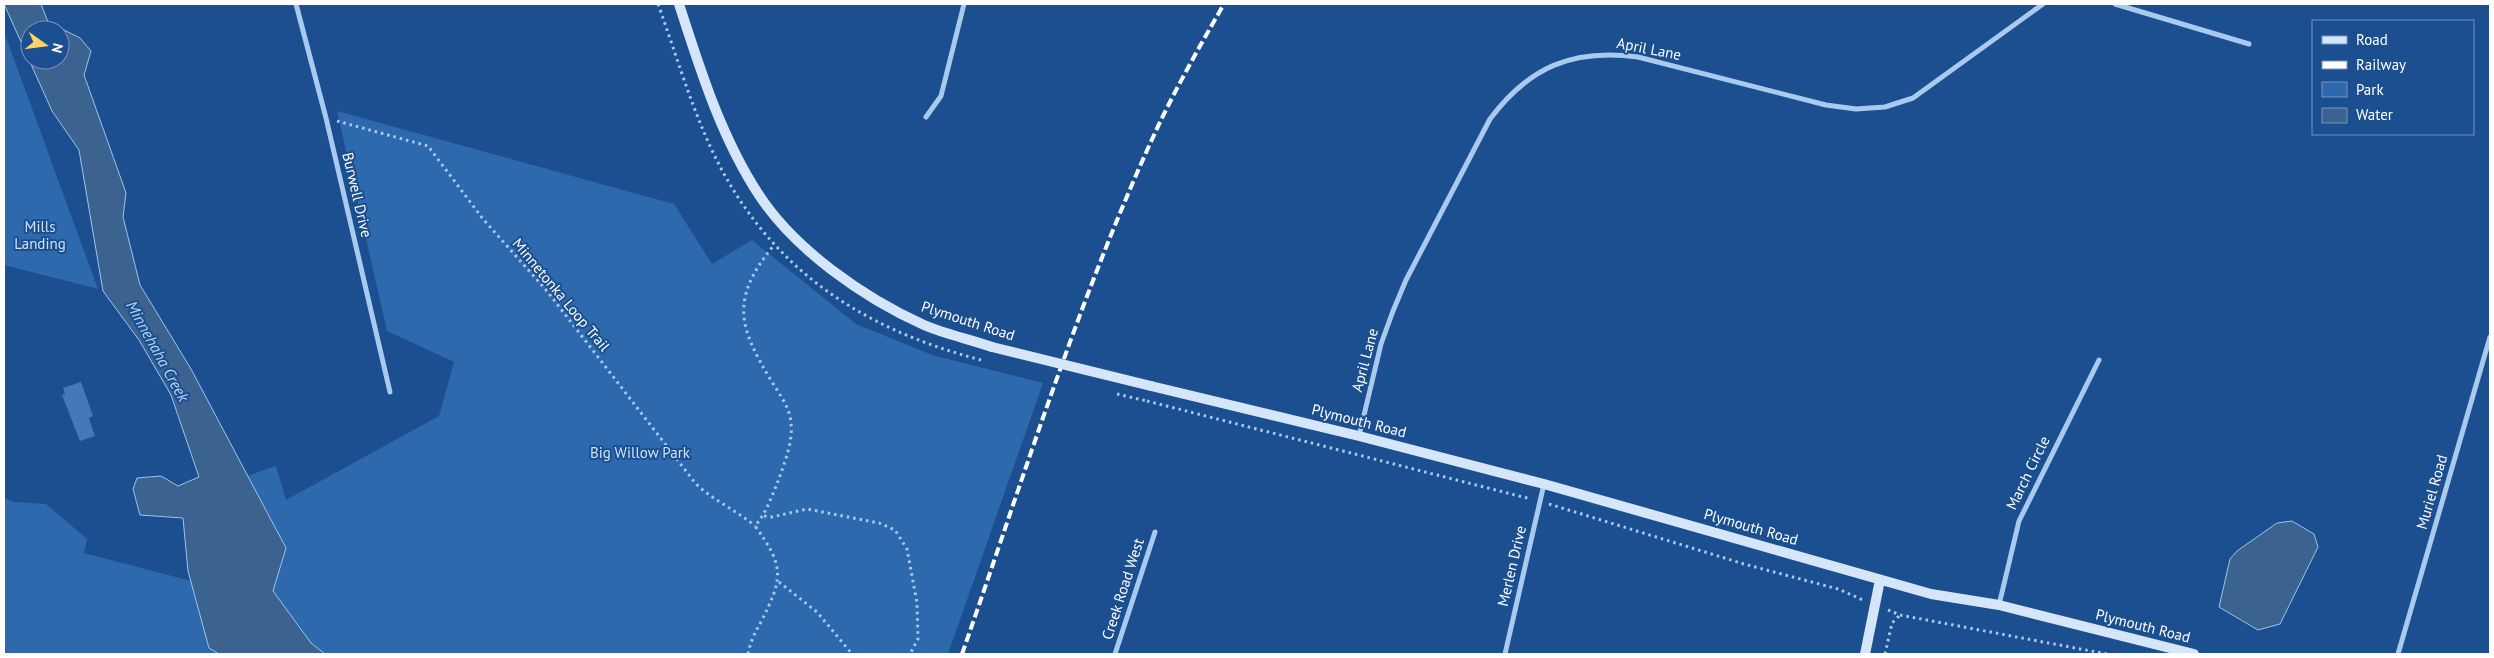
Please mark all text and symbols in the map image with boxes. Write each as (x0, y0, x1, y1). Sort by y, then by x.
north arrow (20, 20, 70, 70)
legend (2312, 20, 2474, 135)
text: Road (2356, 30, 2388, 49)
street label: April Lane (1615, 33, 1683, 64)
text: N (48, 42, 67, 55)
text: Railway (2356, 55, 2406, 74)
text: Park (2356, 80, 2384, 99)
text: Water (2356, 105, 2393, 124)
street label: Burwell Drive (338, 150, 377, 239)
park label: Mills Landing (14, 217, 66, 253)
street label: Minnetonka Loop Trail (508, 234, 615, 356)
street label: Plymouth Road (919, 296, 1017, 345)
water label: Minnehaha Creek (122, 297, 194, 406)
street label: April Lane (1347, 326, 1382, 394)
street label: Plymouth Road (1310, 400, 1409, 441)
street label: March Circle (2002, 433, 2054, 513)
park label: Big Willow Park (590, 443, 691, 462)
street label: Muriel Road (2412, 452, 2451, 531)
street label: Plymouth Road (1702, 504, 1800, 549)
street label: Merlen Drive (1493, 524, 1530, 608)
street label: Creek Road West (1097, 536, 1148, 642)
street label: Plymouth Road (2094, 605, 2193, 646)

